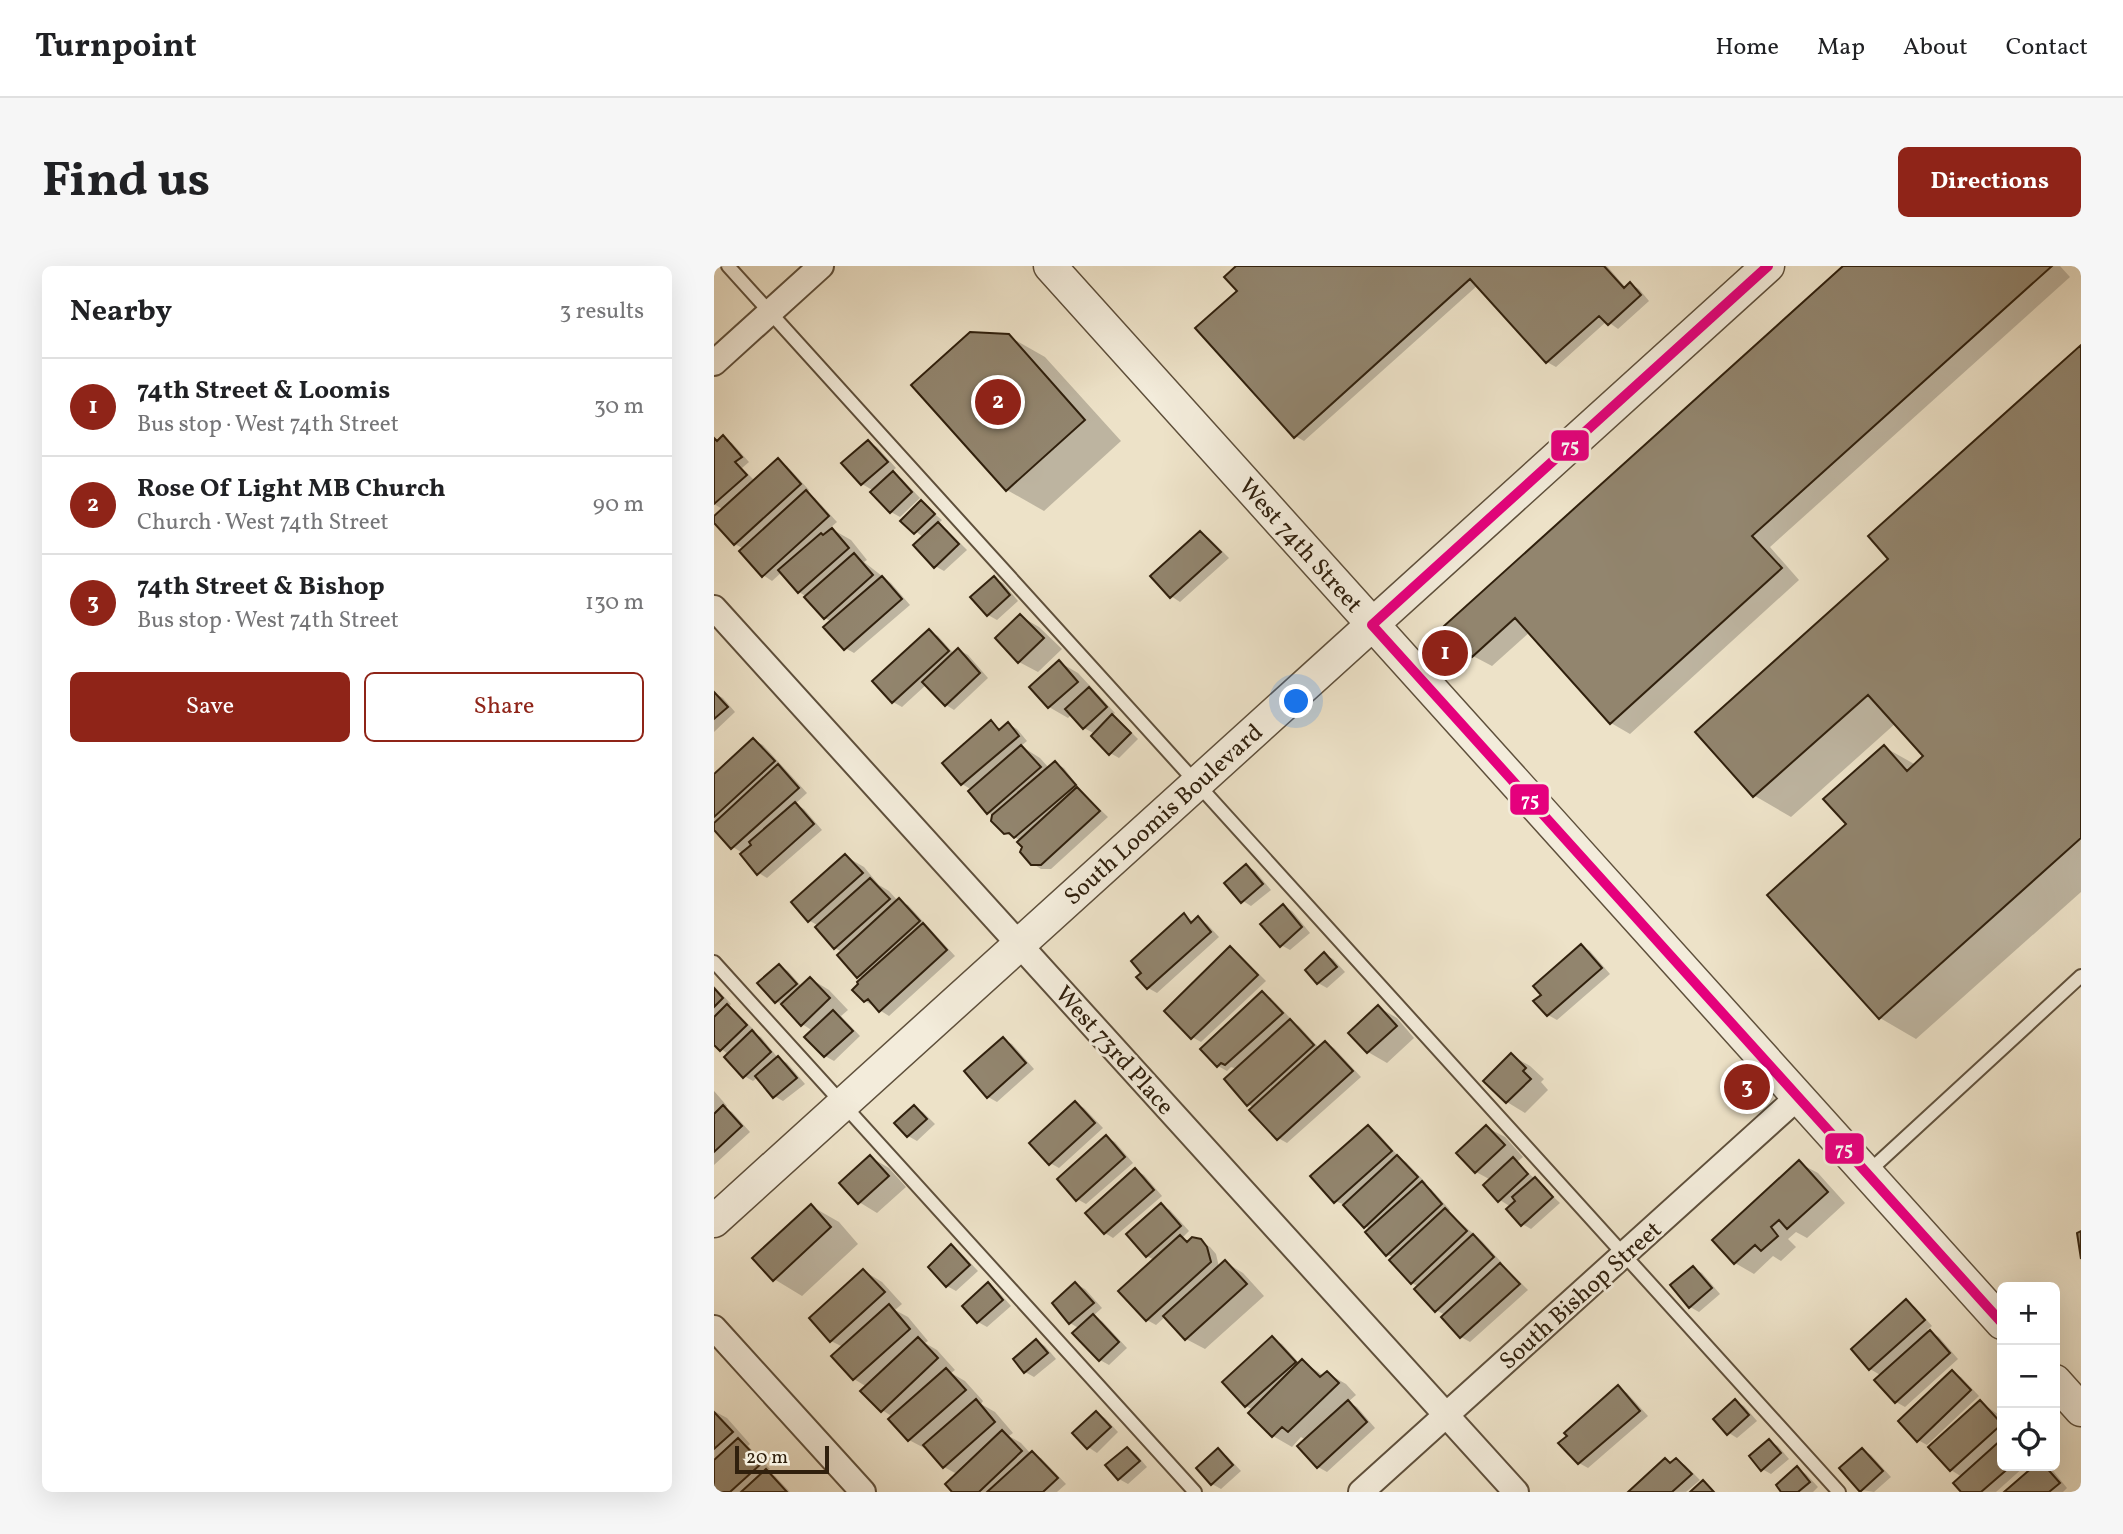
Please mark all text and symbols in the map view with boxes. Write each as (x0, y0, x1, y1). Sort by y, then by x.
text: Turnpoint (35, 25, 197, 71)
text: Home (1715, 31, 1779, 65)
text: Map (1817, 31, 1865, 65)
text: About (1903, 31, 1968, 65)
text: Contact (2006, 31, 2088, 65)
button: Directions (1898, 147, 2081, 217)
text: Find us (42, 148, 210, 217)
text: Nearby (70, 291, 172, 333)
text: 3 results (559, 296, 644, 328)
text: 74th Street & Loomis (137, 373, 390, 409)
pin: 2 (975, 376, 1021, 428)
text: 1 (88, 391, 98, 423)
text: 30 m (594, 391, 644, 423)
text: Bus stop · West 74th Street (137, 409, 399, 441)
line badge: 75 (1550, 429, 1590, 462)
text: 75 (1561, 434, 1579, 460)
text: Rose Of Light MB Church (137, 471, 446, 507)
street label: West 74th Street (1230, 471, 1369, 621)
text: 2 (87, 489, 99, 521)
text: 90 m (593, 489, 644, 521)
text: Church · West 74th Street (137, 507, 389, 539)
text: 74th Street & Bishop (137, 569, 385, 605)
text: 3 (87, 587, 99, 619)
text: 130 m (585, 587, 644, 619)
text: Bus stop · West 74th Street (137, 605, 399, 637)
pin: 1 (1422, 627, 1468, 679)
button: Save (70, 672, 350, 742)
button: Share (364, 672, 644, 742)
your location (1279, 684, 1313, 718)
street label: South Loomis Boulevard (1057, 717, 1271, 914)
line badge: 75 (1509, 783, 1550, 816)
text: 75 (1521, 788, 1539, 814)
street label: West 73rd Place (1046, 979, 1181, 1124)
pin: 3 (1724, 1061, 1770, 1113)
line badge: 75 (1824, 1132, 1865, 1165)
text: 75 (1835, 1137, 1853, 1163)
street label: South Bishop Street (1493, 1214, 1670, 1379)
map controls (1997, 1282, 2060, 1471)
button: + (1997, 1282, 2060, 1345)
button: − (1997, 1345, 2060, 1408)
button: locate (1997, 1408, 2060, 1471)
scale bar (735, 1443, 830, 1475)
text: 20 m (746, 1445, 788, 1471)

